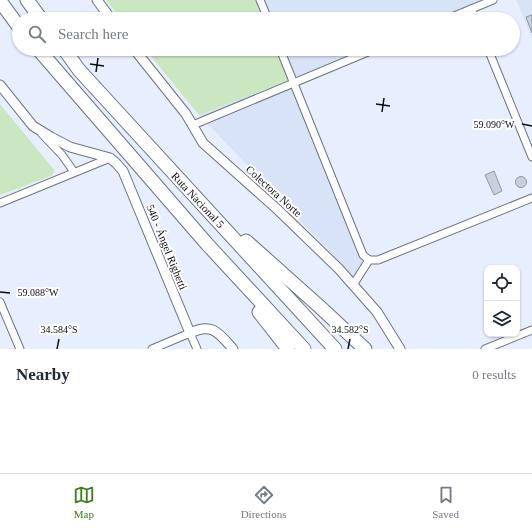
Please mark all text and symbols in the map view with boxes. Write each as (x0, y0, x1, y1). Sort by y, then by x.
search box (12, 12, 520, 56)
icon: search (26, 23, 48, 45)
text: Search here (58, 26, 128, 42)
text: 59.090°W (474, 119, 515, 130)
street label: Colectora Norte (244, 163, 304, 219)
street label: Ruta Nacional 5 (169, 170, 227, 231)
street label: 540 - Ángel Righetti (144, 203, 190, 291)
map controls (484, 265, 520, 337)
button: locate (484, 265, 520, 301)
text: 59.088°W (18, 287, 59, 298)
button: layers (484, 301, 520, 337)
text: 34.584°S (40, 324, 78, 335)
text: 34.582°S (331, 324, 369, 335)
text: Nearby (16, 365, 70, 384)
text: 0 results (472, 367, 516, 382)
tab: Map (73, 484, 95, 520)
tab: Directions (241, 484, 286, 520)
tab: Saved (432, 484, 459, 520)

